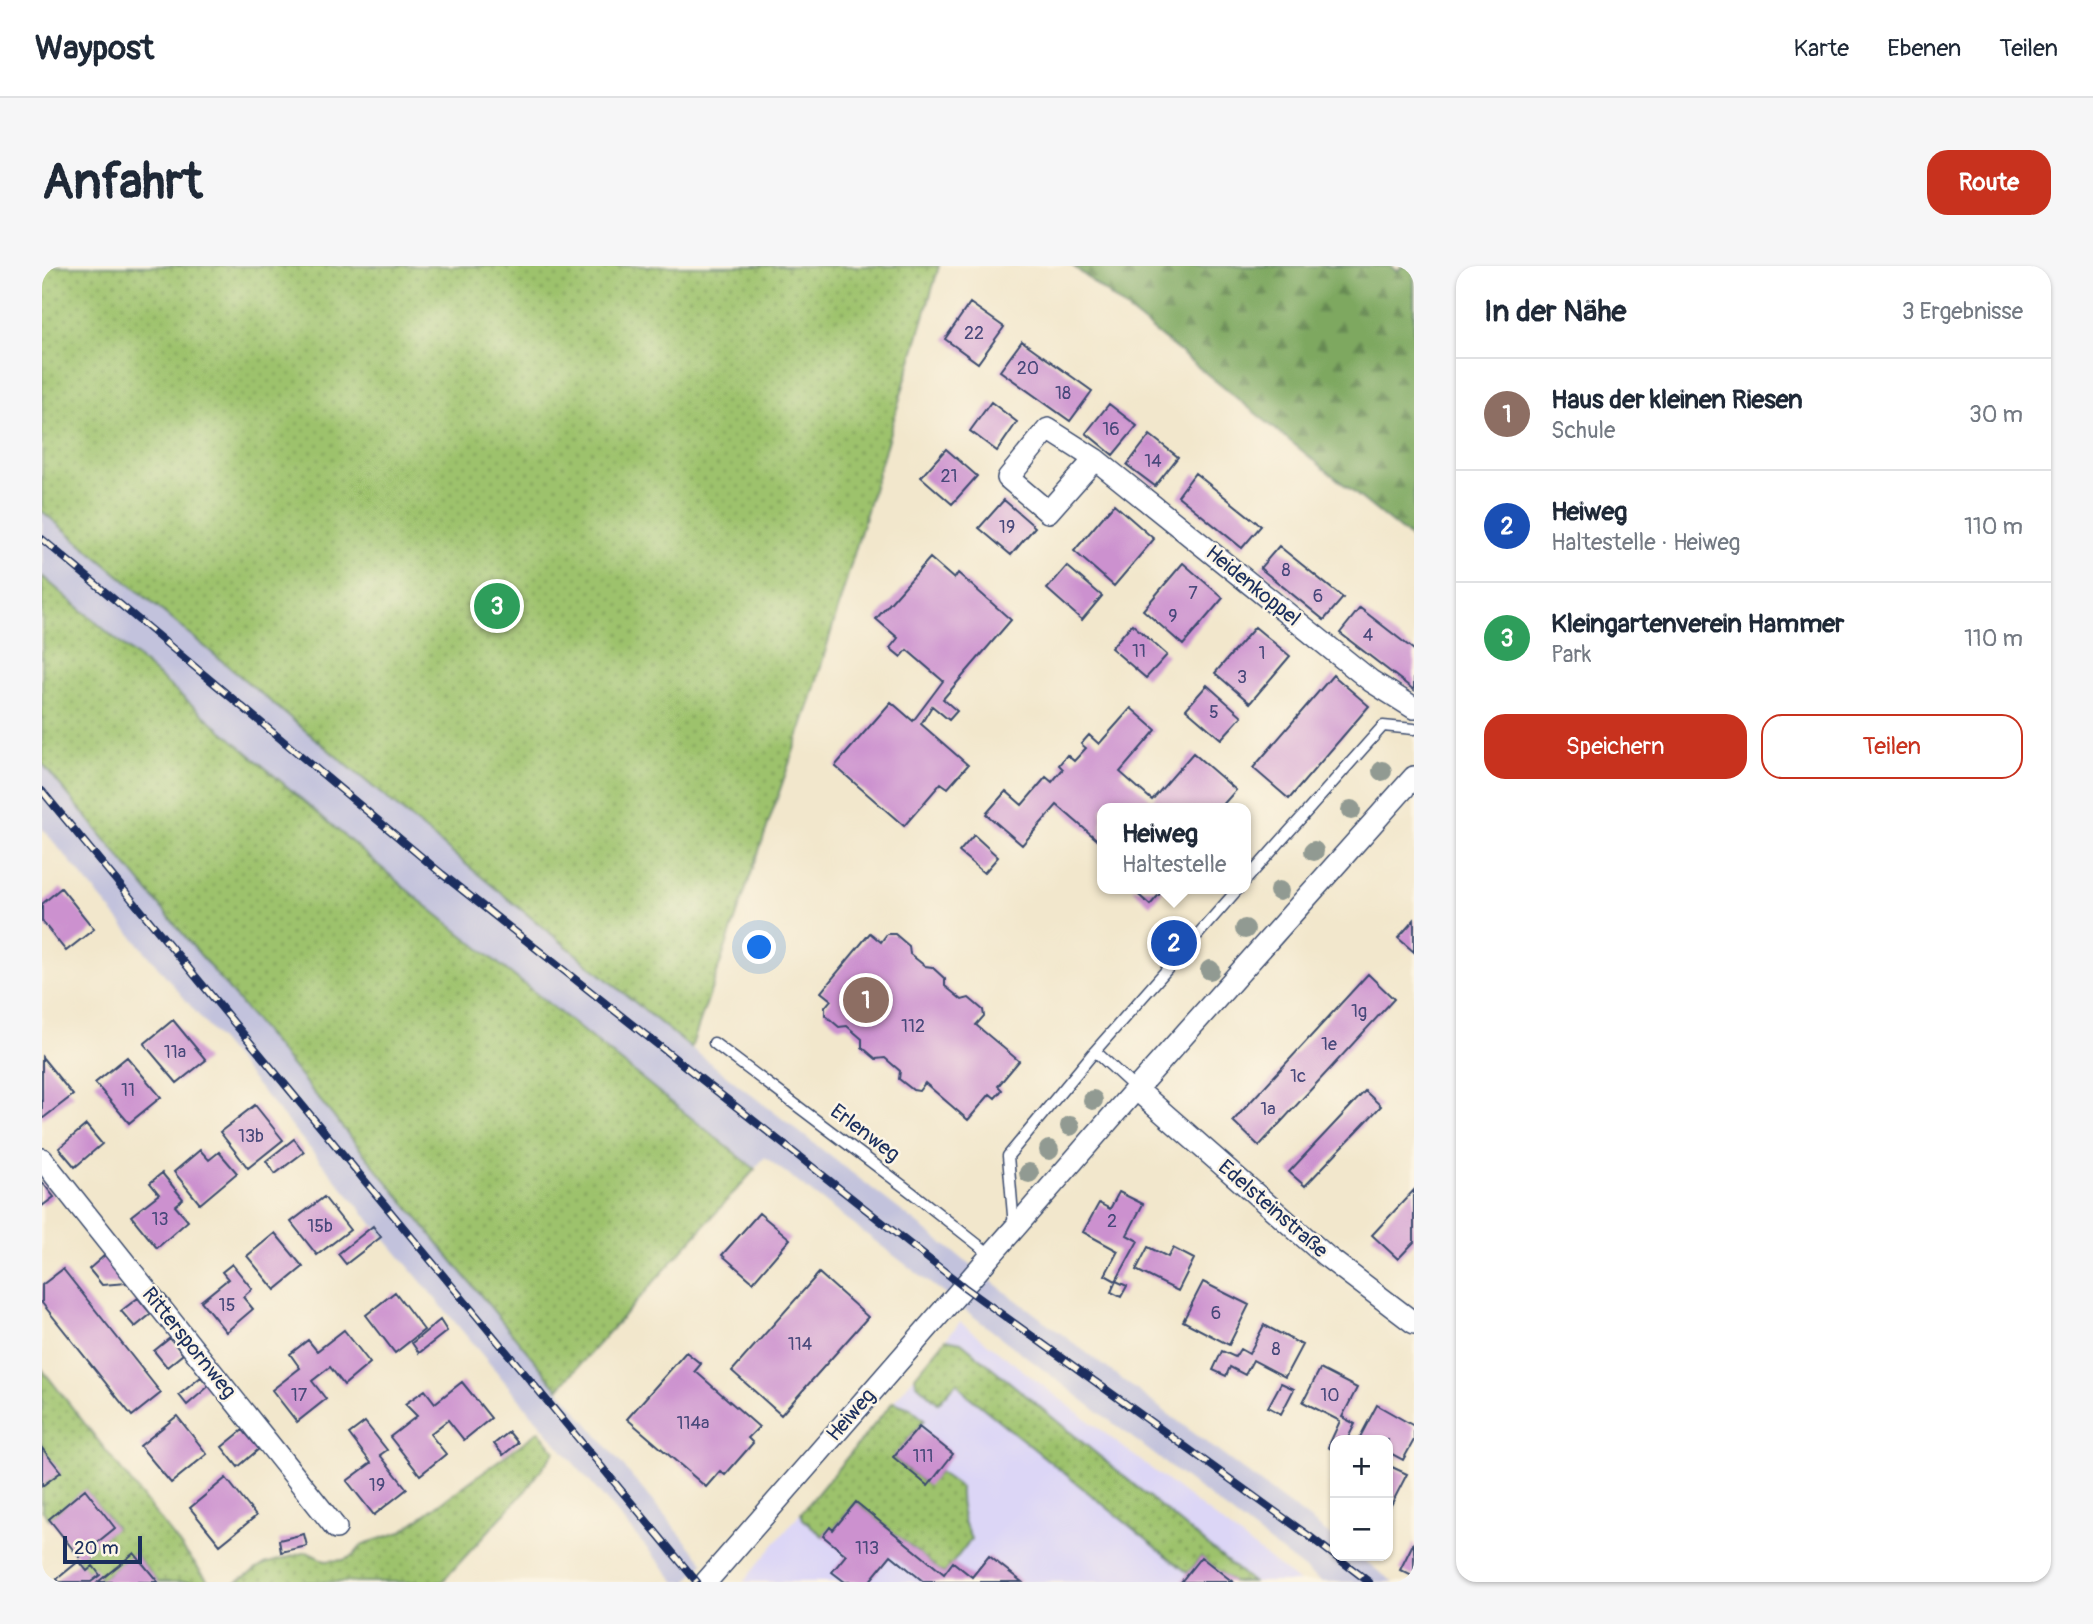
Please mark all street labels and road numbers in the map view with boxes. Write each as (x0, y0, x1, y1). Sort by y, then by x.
street label: Heidenkoppel (1200, 540, 1306, 632)
street label: Erlenweg (825, 1098, 905, 1168)
street label: Edelsteinstraße (1212, 1154, 1334, 1265)
street label: Ritterspornweg (136, 1282, 242, 1404)
street label: Heiweg (821, 1383, 881, 1447)

